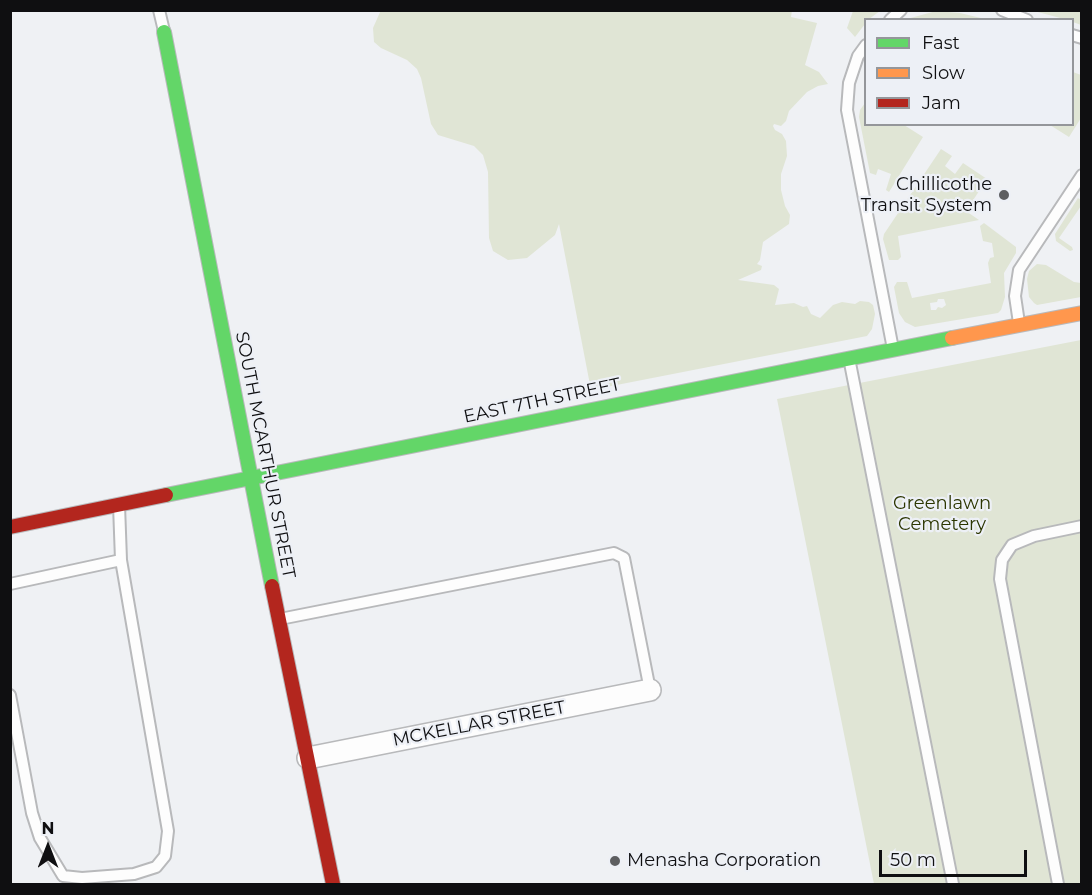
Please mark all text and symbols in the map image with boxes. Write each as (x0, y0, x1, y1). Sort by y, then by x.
legend (864, 18, 1074, 126)
text: Fast (922, 32, 960, 54)
text: Slow (922, 62, 965, 84)
text: Jam (922, 92, 961, 114)
place label: Chillicothe Transit System (861, 174, 992, 216)
marker: Chillicothe Transit System (997, 188, 1011, 202)
street label: SOUTH MCARTHUR STREET (230, 330, 300, 580)
street label: EAST 7TH STREET (462, 374, 622, 428)
park label: Greenlawn Cemetery (893, 493, 991, 536)
street label: MCKELLAR STREET (391, 697, 567, 751)
north arrow (18, 817, 78, 877)
text: N (42, 819, 54, 838)
scale bar (882, 838, 1030, 876)
text: 50 m (890, 849, 936, 871)
place label: Menasha Corporation (627, 850, 821, 872)
marker: Menasha Corporation (608, 854, 622, 868)

